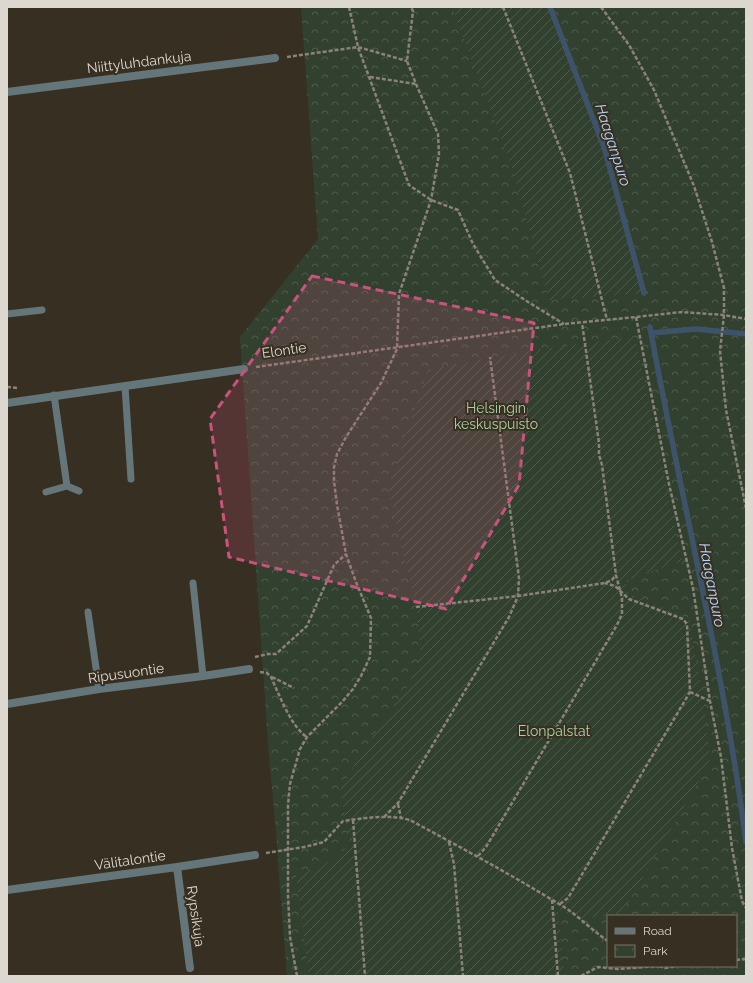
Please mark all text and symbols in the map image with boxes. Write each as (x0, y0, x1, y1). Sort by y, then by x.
street label: Niittyluhdankuja (86, 48, 192, 76)
water label: Haaganpuro (591, 101, 635, 189)
street label: Elontie (261, 339, 307, 361)
park label: Helsingin keskuspuisto (454, 400, 538, 432)
water label: Haaganpuro (695, 541, 729, 629)
street label: Ripusuontie (87, 660, 165, 686)
park label: Elonpalstat (518, 723, 591, 739)
street label: Välitalontie (93, 847, 167, 873)
street label: Rypsikuja (184, 884, 208, 948)
legend (607, 915, 737, 967)
text: Road (643, 924, 672, 938)
text: Park (643, 944, 668, 958)

